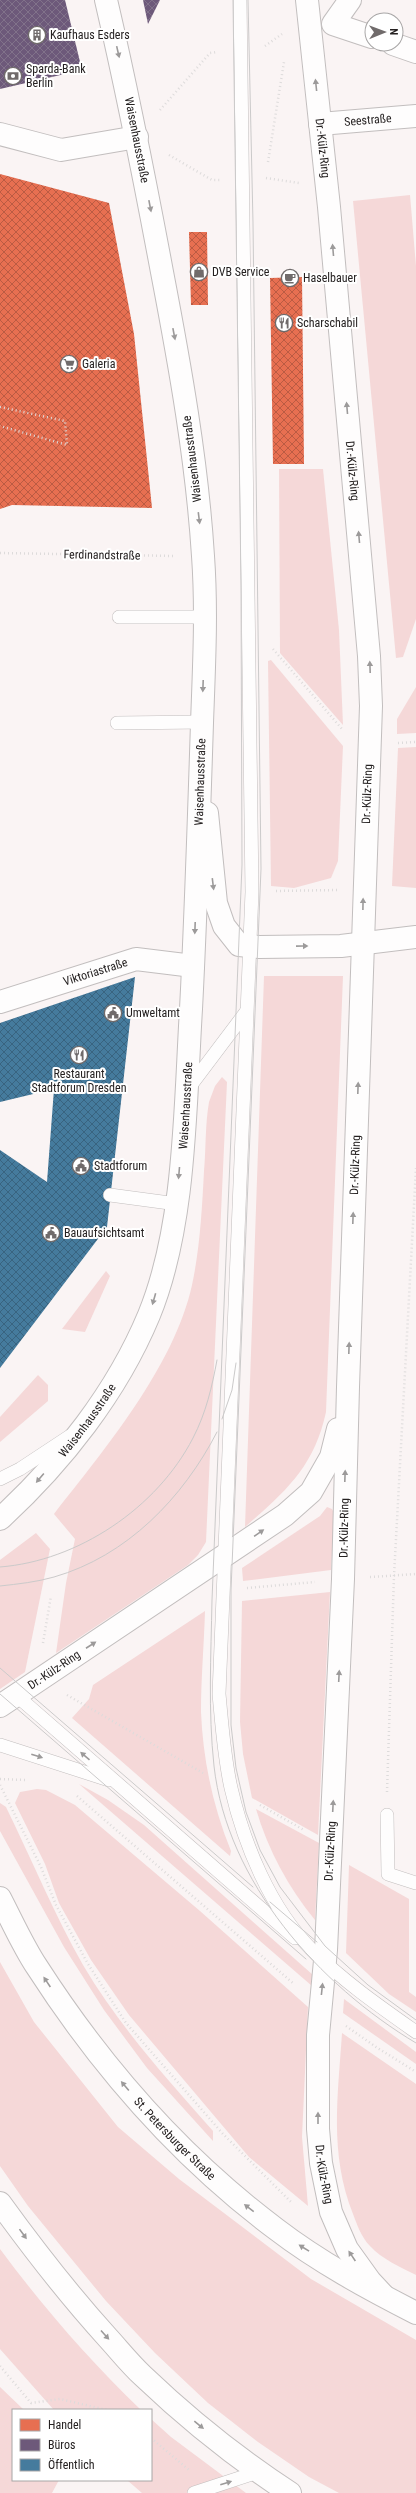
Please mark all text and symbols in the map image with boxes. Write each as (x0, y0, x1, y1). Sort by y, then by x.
north arrow (364, 12, 404, 52)
building icon: Kaufhaus Esders (27, 25, 47, 45)
place label: Kaufhaus Esders (50, 28, 130, 42)
text: N (387, 28, 400, 36)
one-way arrow (115, 45, 121, 58)
place label: Sparda-Bank Berlin (26, 62, 86, 90)
bank icon: Sparda-Bank Berlin (3, 66, 23, 86)
one-way arrow (313, 79, 319, 91)
street label: Waisenhausstraße (122, 96, 152, 185)
street label: Seestraße (344, 111, 393, 129)
street label: Dr.-Külz-Ring (313, 118, 333, 179)
one-way arrow (147, 200, 153, 212)
one-way arrow (330, 244, 336, 256)
shop icon: DVB Service (189, 262, 209, 282)
place label: DVB Service (212, 265, 270, 279)
cafe icon: Haselbauer (280, 268, 300, 288)
place label: Haselbauer (303, 271, 357, 285)
restaurant icon: Scharschabil (274, 313, 294, 333)
place label: Scharschabil (297, 316, 358, 330)
one-way arrow (171, 328, 177, 340)
supermarket icon: Galeria (59, 354, 79, 374)
place label: Galeria (82, 357, 116, 371)
one-way arrow (344, 402, 350, 414)
street label: Waisenhausstraße (180, 414, 204, 503)
street label: Dr.-Külz-Ring (343, 440, 362, 501)
one-way arrow (196, 512, 202, 524)
one-way arrow (355, 531, 362, 543)
street label: Ferdinandstraße (63, 547, 141, 563)
one-way arrow (366, 661, 373, 673)
one-way arrow (200, 680, 207, 692)
street label: Waisenhausstraße (192, 738, 209, 826)
street label: Dr.-Külz-Ring (359, 764, 375, 824)
one-way arrow (210, 878, 217, 890)
one-way arrow (360, 897, 366, 910)
one-way arrow (191, 922, 198, 934)
one-way arrow (296, 943, 308, 950)
street label: Viktoriastraße (61, 955, 130, 989)
public building icon: Umweltamt (103, 1003, 123, 1023)
place label: Umweltamt (126, 1006, 180, 1020)
restaurant icon: Restaurant Stadtforum Dresden (69, 1045, 89, 1065)
street label: Waisenhausstraße (176, 1061, 195, 1150)
place label: Restaurant Stadtforum Dresden (32, 1067, 127, 1095)
one-way arrow (354, 1082, 361, 1094)
street label: Dr.-Külz-Ring (347, 1135, 363, 1195)
public building icon: Stadtforum (71, 1156, 91, 1176)
place label: Stadtforum (94, 1159, 147, 1173)
one-way arrow (176, 1167, 183, 1179)
one-way arrow (350, 1211, 356, 1224)
public building icon: Bauaufsichtsamt (41, 1223, 61, 1243)
place label: Bauaufsichtsamt (64, 1226, 145, 1240)
one-way arrow (151, 1293, 157, 1305)
one-way arrow (346, 1341, 352, 1354)
street label: Waisenhausstraße (56, 1381, 119, 1460)
one-way arrow (342, 1469, 348, 1482)
one-way arrow (35, 1473, 44, 1483)
street label: Dr.-Külz-Ring (336, 1498, 352, 1558)
one-way arrow (254, 1529, 264, 1537)
one-way arrow (86, 1641, 96, 1649)
street label: Dr.-Külz-Ring (25, 1647, 83, 1692)
one-way arrow (335, 1670, 342, 1682)
one-way arrow (80, 1751, 91, 1760)
one-way arrow (32, 1753, 44, 1759)
one-way arrow (329, 1800, 336, 1812)
street label: Dr.-Külz-Ring (321, 1821, 339, 1881)
one-way arrow (43, 1977, 51, 1987)
one-way arrow (319, 1983, 325, 1995)
one-way arrow (120, 2081, 129, 2091)
street label: St. Petersburger Straße (131, 2095, 219, 2183)
one-way arrow (315, 2111, 321, 2124)
street label: Dr.-Külz-Ring (312, 2144, 336, 2205)
one-way arrow (244, 2204, 255, 2213)
one-way arrow (19, 2229, 27, 2240)
one-way arrow (299, 2244, 310, 2251)
one-way arrow (348, 2251, 356, 2261)
one-way arrow (101, 2329, 110, 2340)
legend (12, 2409, 152, 2481)
text: Handel (48, 2418, 81, 2432)
one-way arrow (193, 2420, 204, 2429)
text: Büros (48, 2438, 75, 2452)
text: Öffentlich (48, 2457, 95, 2472)
one-way arrow (220, 2479, 232, 2485)

